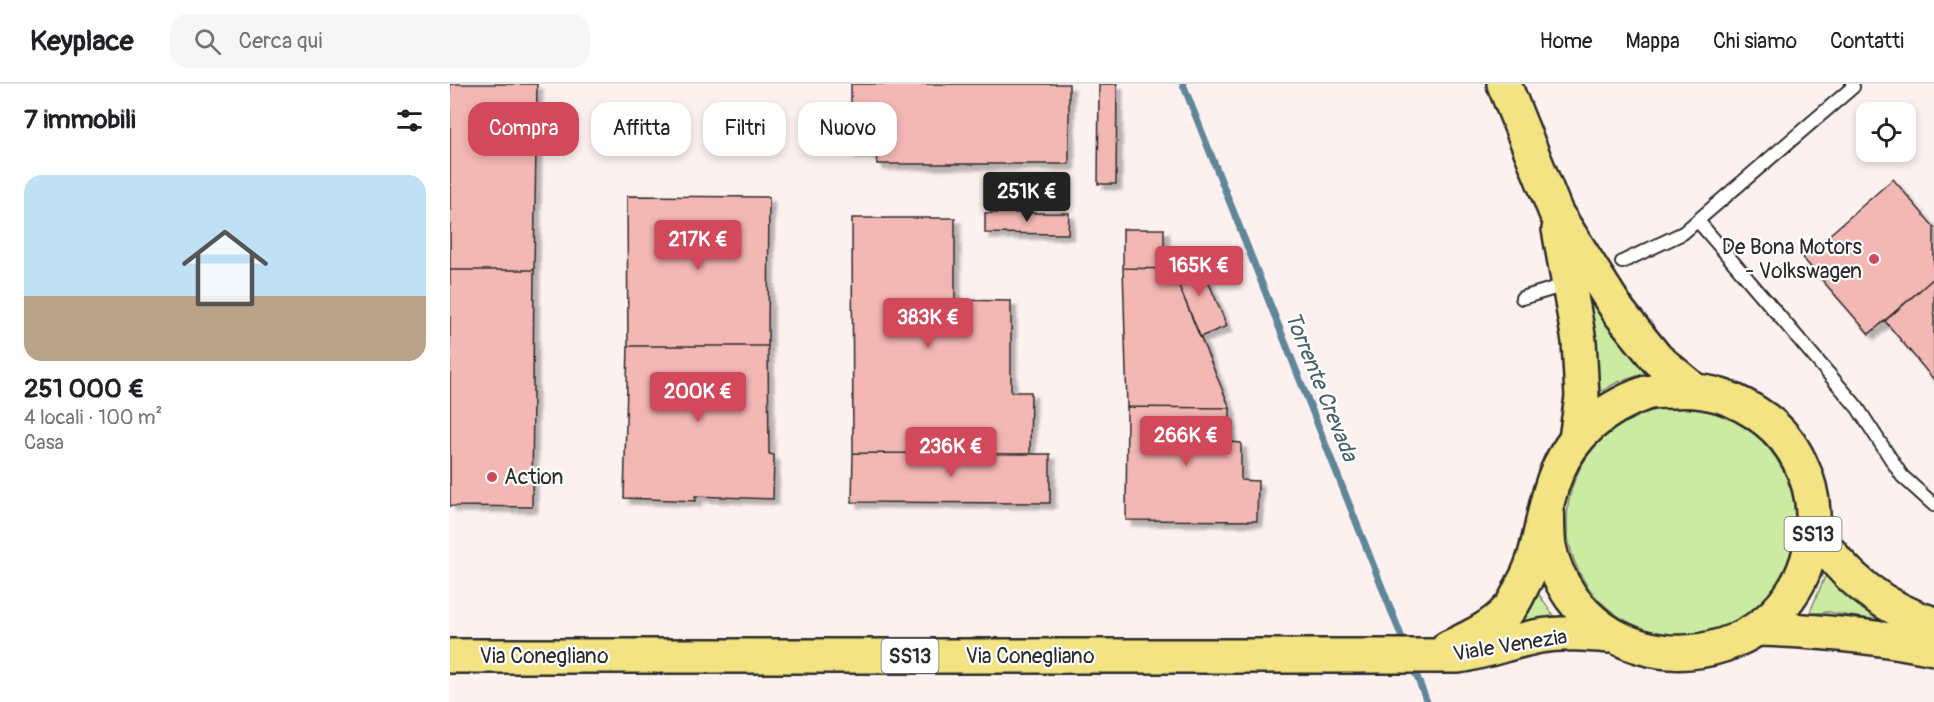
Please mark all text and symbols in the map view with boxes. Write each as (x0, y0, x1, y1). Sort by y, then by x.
search box (170, 14, 590, 68)
text: Keyplace (30, 24, 134, 59)
icon: search (191, 25, 224, 58)
text: Cerca qui (239, 27, 322, 55)
text: Home (1539, 28, 1592, 55)
text: Mappa (1625, 28, 1680, 55)
text: Chi siamo (1713, 28, 1797, 55)
text: Contatti (1830, 28, 1904, 55)
chip: Compra (468, 102, 579, 156)
chip: Affitta (591, 102, 691, 156)
chip: Filtri (703, 102, 786, 156)
chip: Nuovo (798, 102, 897, 156)
map controls (1856, 102, 1916, 162)
button: locate (1856, 102, 1916, 162)
text: 7 immobili (24, 104, 136, 136)
icon: filters (393, 104, 426, 137)
pin: 251K € (978, 172, 1076, 223)
text: 251K € (997, 179, 1057, 204)
icon: home (171, 214, 279, 322)
pin: 217K € (649, 220, 747, 271)
text: 217K € (668, 227, 728, 252)
place label: De Bona Motors - Volkswagen (1722, 234, 1863, 285)
pin: 165K € (1150, 246, 1248, 297)
marker: De Bona Motors - Volkswagen (1867, 252, 1881, 266)
text: 165K € (1169, 253, 1229, 278)
pin: 383K € (879, 298, 977, 349)
text: 383K € (897, 305, 959, 330)
water label: Torrente Crevada (1278, 308, 1364, 467)
pin: 200K € (649, 372, 747, 423)
text: 251 000 € (24, 373, 145, 405)
text: 200K € (664, 379, 732, 404)
text: 4 locali · 100 m² (24, 405, 162, 430)
pin: 266K € (1137, 416, 1235, 467)
text: 266K € (1154, 423, 1218, 448)
pin: 236K € (902, 427, 1000, 478)
text: Casa (24, 430, 64, 455)
text: 236K € (920, 434, 982, 459)
place label: Action (504, 464, 563, 491)
marker: Action (485, 470, 499, 484)
road number: SS13 (1784, 517, 1842, 551)
street label: Viale Venezia (1451, 623, 1569, 668)
road number: SS13 (882, 639, 938, 673)
street label: Via Conegliano (480, 643, 608, 670)
street label: Via Conegliano (966, 643, 1094, 670)

